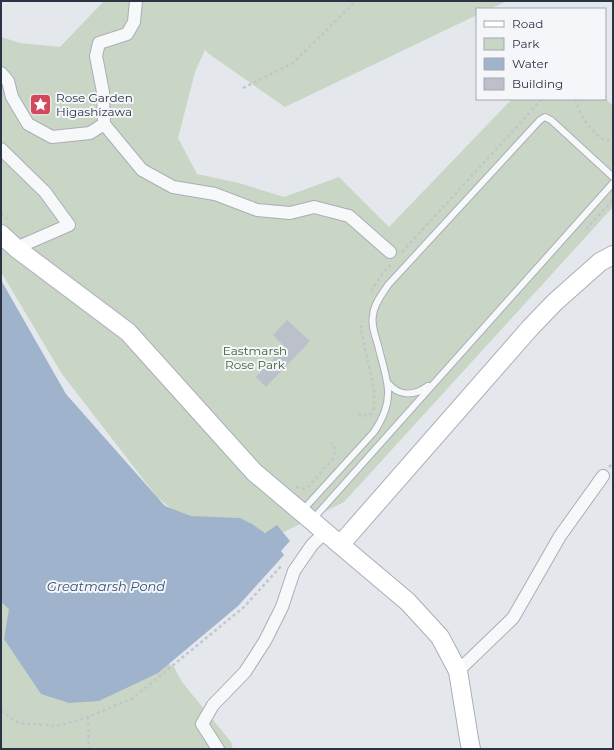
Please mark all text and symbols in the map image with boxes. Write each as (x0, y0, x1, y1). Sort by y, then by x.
legend (476, 8, 606, 100)
text: Road (512, 16, 543, 31)
text: Park (512, 36, 540, 51)
text: Water (512, 56, 549, 71)
text: Building (512, 76, 563, 91)
place label: Rose Garden Higashizawa (56, 90, 133, 119)
place icon: Rose Garden Higashizawa (27, 92, 53, 118)
park label: Eastmarsh Rose Park (223, 343, 287, 372)
water label: Greatmarsh Pond (47, 578, 165, 594)

